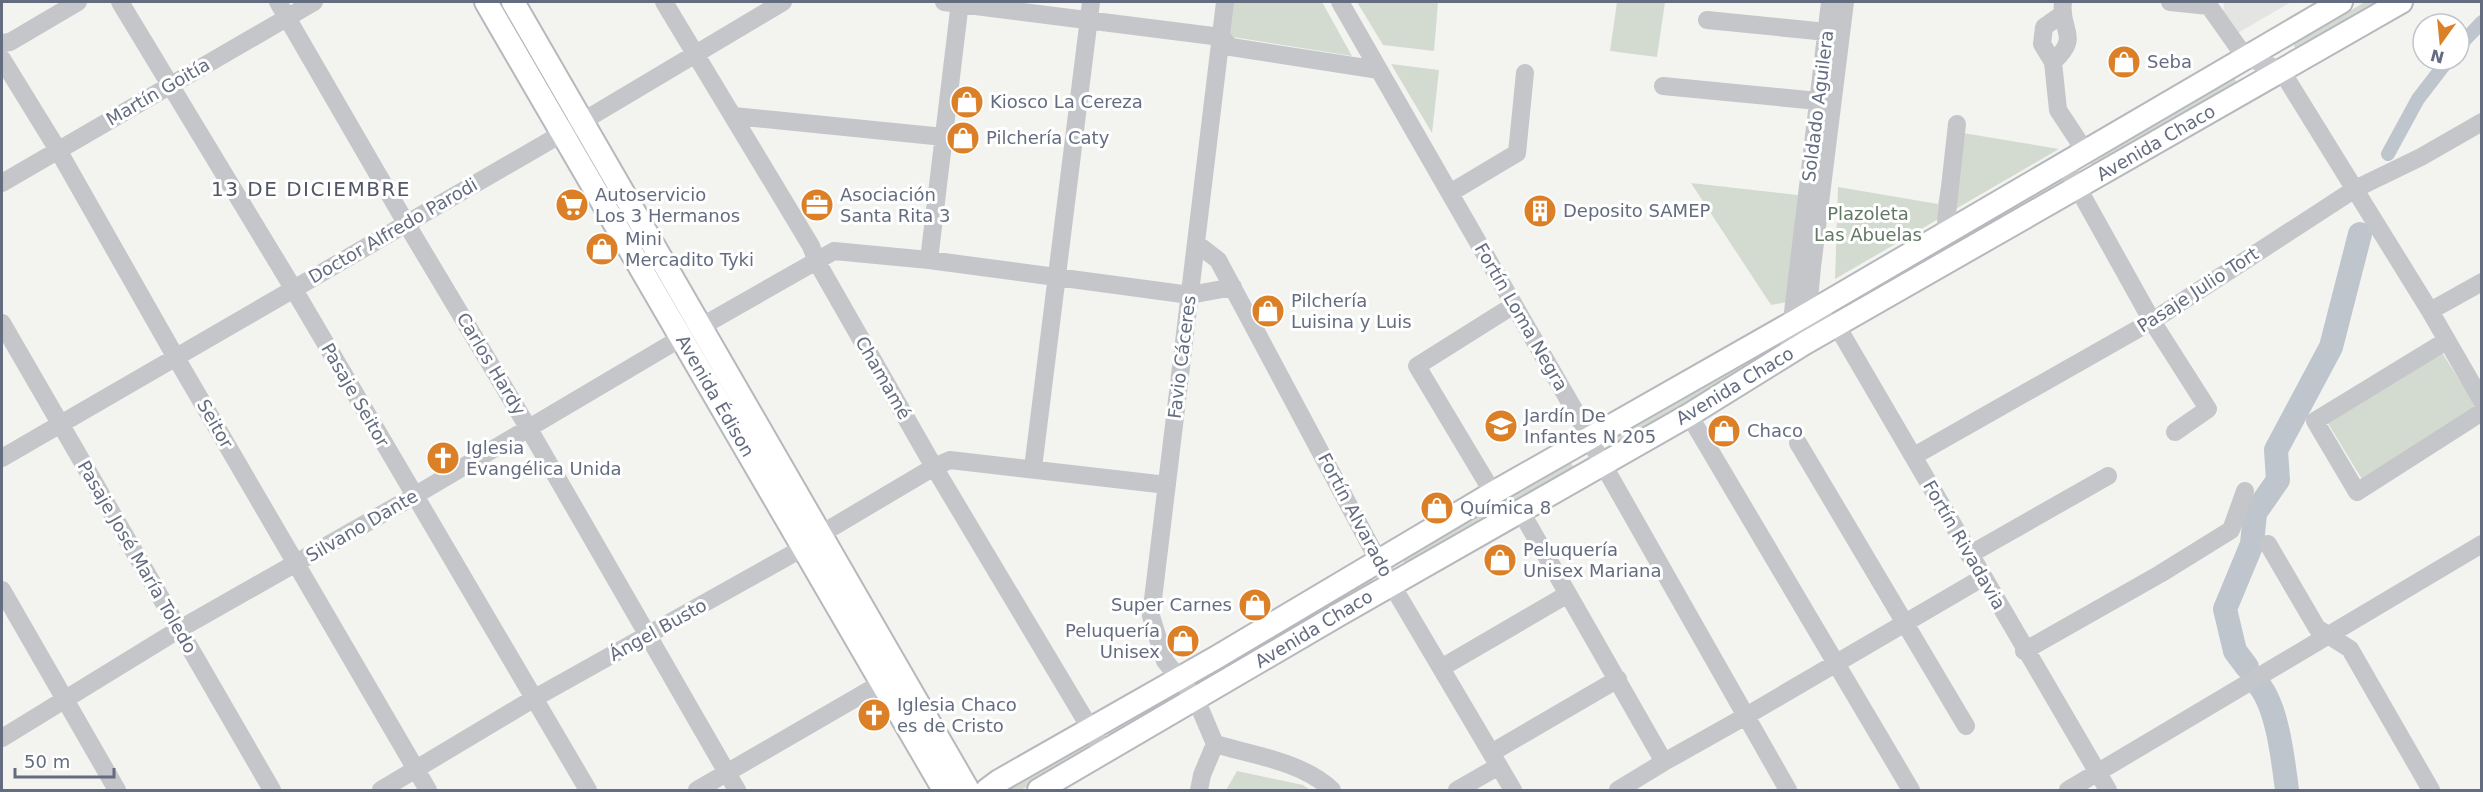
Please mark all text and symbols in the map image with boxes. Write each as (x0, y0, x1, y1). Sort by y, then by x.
north arrow (2411, 12, 2471, 72)
street label: Soldado Aguilera (1798, 29, 1837, 183)
shop icon: Seba (2106, 44, 2142, 80)
text: N (2428, 45, 2446, 67)
place label: Seba (2147, 51, 2192, 72)
street label: Martín Goitía (102, 53, 213, 130)
shop icon: Kiosco La Cereza (949, 84, 985, 120)
place label: Kiosco La Cereza (990, 91, 1143, 112)
street label: Avenida Chaco (2093, 100, 2219, 185)
shop icon: Pilchería Caty (945, 120, 981, 156)
place label: Pilchería Caty (986, 127, 1110, 148)
street label: Doctor Alfredo Parodi (305, 174, 481, 288)
district label: 13 DE DICIEMBRE (211, 177, 411, 201)
place label: Autoservicio Los 3 Hermanos (595, 184, 740, 226)
place label: Asociación Santa Rita 3 (840, 184, 950, 226)
supermarket icon: Autoservicio Los 3 Hermanos (554, 187, 590, 223)
office icon: Asociación Santa Rita 3 (799, 187, 835, 223)
building icon: Deposito SAMEP (1522, 193, 1558, 229)
place label: Deposito SAMEP (1563, 200, 1711, 221)
park label: Plazoleta Las Abuelas (1814, 203, 1922, 245)
place label: Mini Mercadito Tyki (625, 228, 754, 270)
shop icon: Mini Mercadito Tyki (584, 231, 620, 267)
street label: Fortín Loma Negra (1471, 239, 1572, 394)
street label: Pasaje Julio Tort (2133, 243, 2262, 337)
place label: Pilchería Luisina y Luis (1291, 290, 1412, 332)
shop icon: Pilchería Luisina y Luis (1250, 293, 1286, 329)
street label: Favio Cáceres (1164, 294, 1199, 420)
street label: Carlos Hardy (453, 309, 530, 419)
street label: Avenida Édison (672, 331, 759, 460)
street label: Chamamé (851, 333, 916, 423)
street label: Pasaje Seitor (317, 339, 394, 451)
street label: Avenida Chaco (1672, 342, 1798, 430)
street label: Seitor (193, 396, 238, 452)
place label: Jardín De Infantes N 205 (1523, 405, 1656, 447)
school or university icon: Jardín De Infantes N 205 (1483, 408, 1519, 444)
shop icon: Chaco (1706, 413, 1742, 449)
place label: Chaco (1747, 420, 1803, 442)
place label: Iglesia Evangélica Unida (466, 437, 622, 479)
church icon: Iglesia Evangélica Unida (425, 440, 461, 476)
street label: Fortín Alvarado (1314, 449, 1397, 580)
street label: Pasaje José María Toledo (74, 457, 201, 657)
street label: Fortín Rivadavia (1919, 476, 2010, 613)
street label: Silvano Dante (302, 485, 421, 566)
shop icon: Química 8 (1419, 490, 1455, 526)
place label: Química 8 (1460, 497, 1551, 518)
place label: Peluquería Unisex Mariana (1523, 539, 1662, 581)
shop icon: Peluquería Unisex Mariana (1482, 542, 1518, 578)
street label: Avenida Chaco (1251, 585, 1376, 672)
shop icon: Super Carnes (1237, 587, 1273, 623)
street label: Ángel Busto (605, 594, 710, 665)
place label: Super Carnes (1111, 594, 1232, 615)
place label: Peluquería Unisex (1065, 620, 1160, 662)
shop icon: Peluquería Unisex (1165, 623, 1201, 659)
place label: Iglesia Chaco es de Cristo (897, 694, 1017, 736)
church icon: Iglesia Chaco es de Cristo (856, 697, 892, 733)
scale bar (15, 741, 114, 779)
text: 50 m (24, 751, 70, 772)

